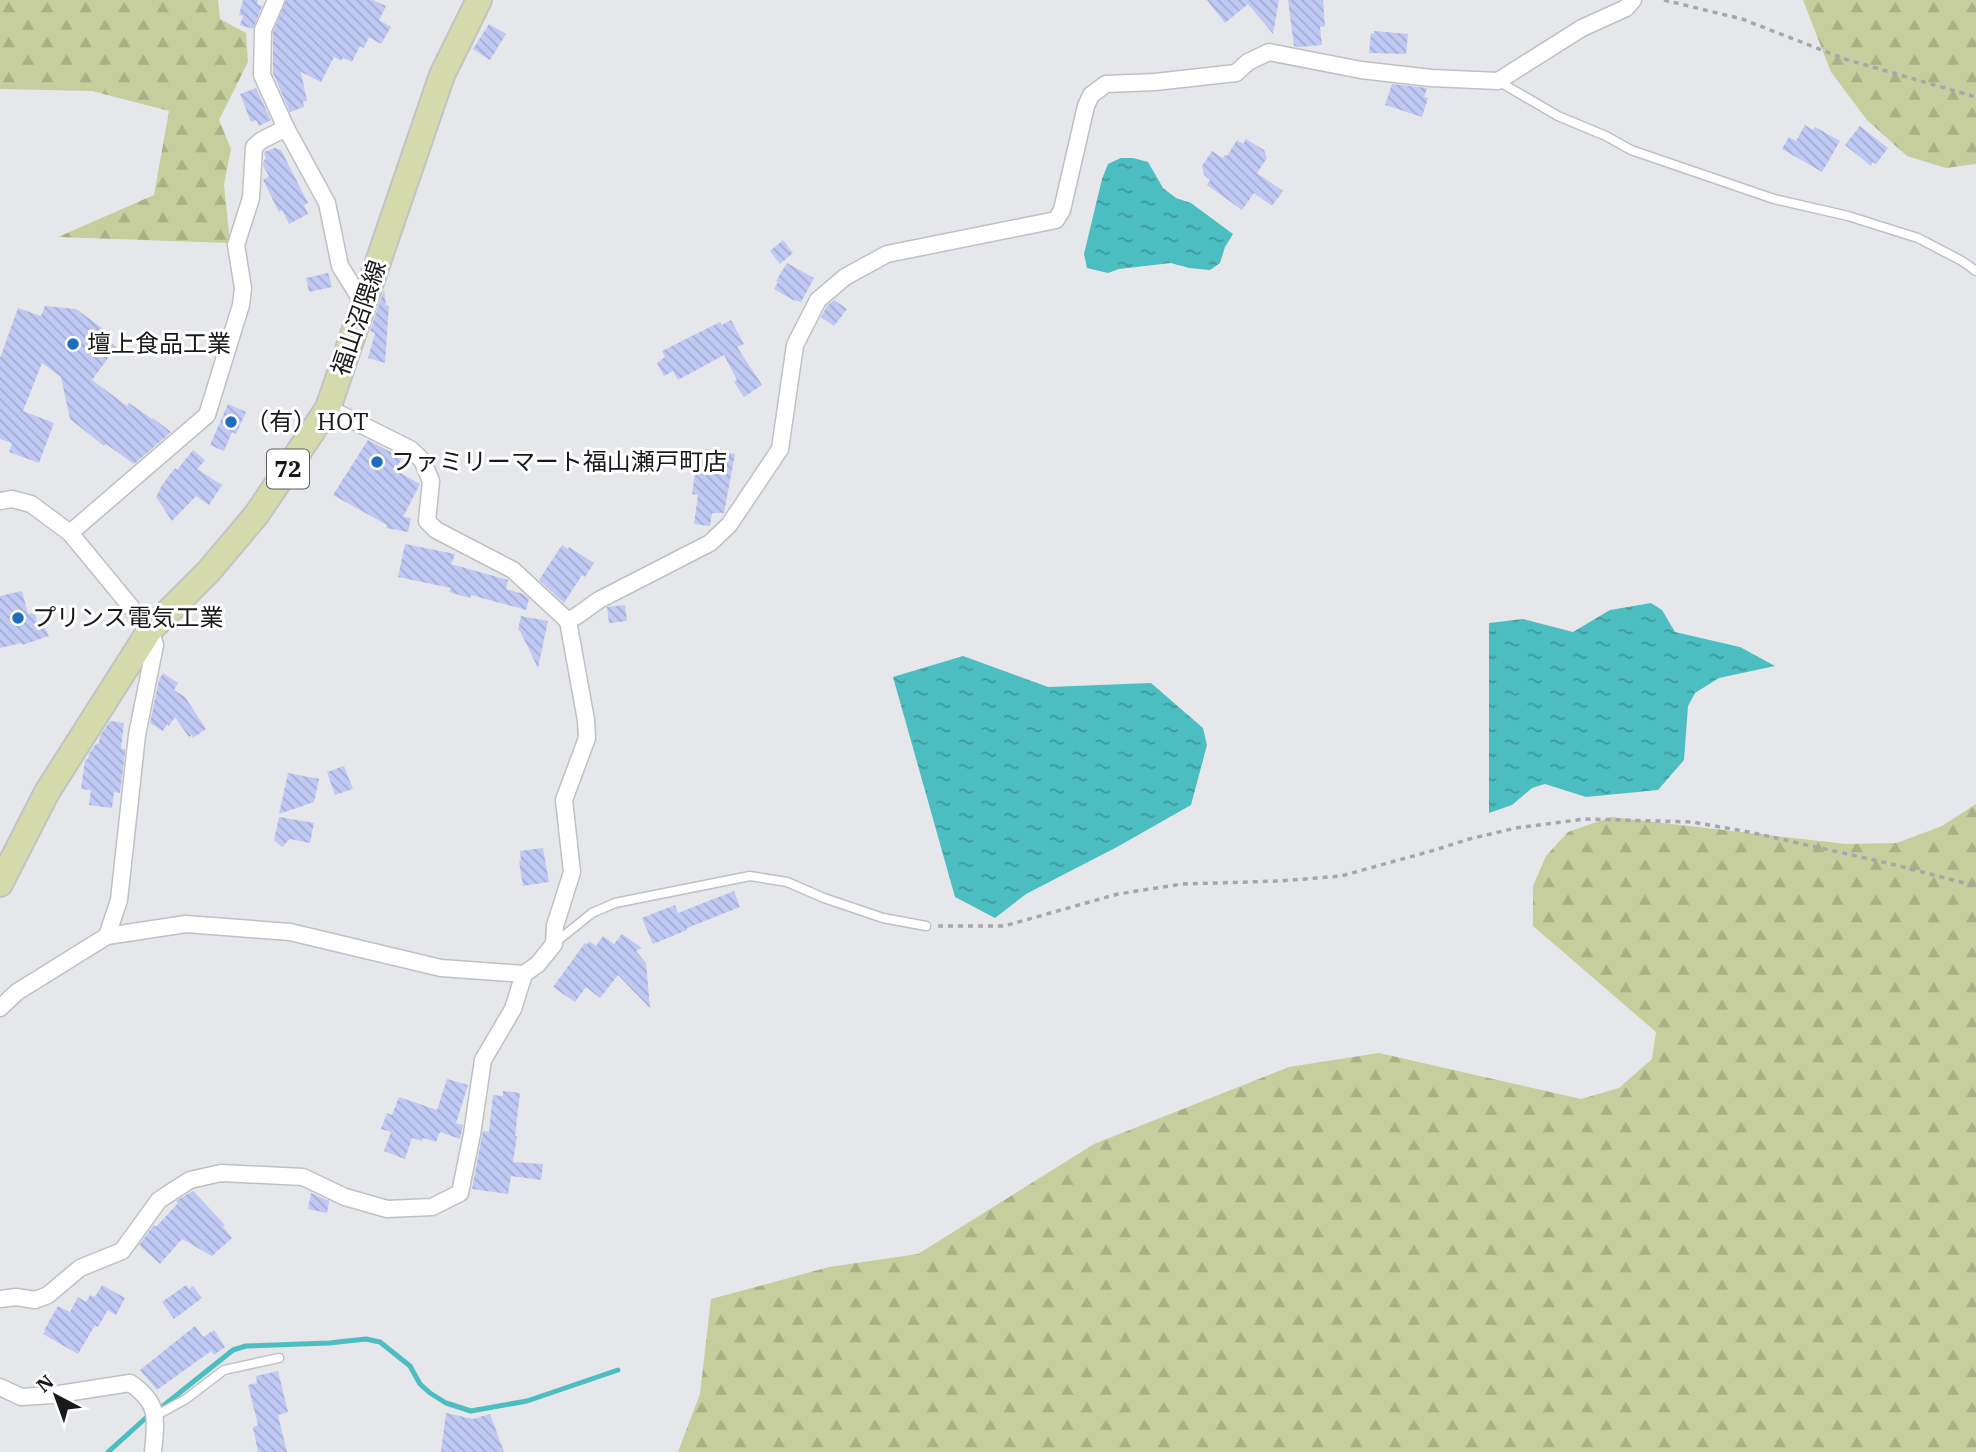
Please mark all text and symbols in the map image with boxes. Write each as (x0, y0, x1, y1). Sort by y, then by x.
street label: 福山沼隈線 (323, 256, 393, 380)
place label: 壇上食品工業 (87, 327, 231, 359)
marker: 壇上食品工業 (65, 336, 81, 352)
place label: （有）HOT (245, 405, 369, 437)
marker: （有）HOT (223, 414, 239, 430)
place label: ファミリーマート福山瀬戸町店 (391, 445, 727, 477)
road number: 72 (267, 449, 309, 489)
marker: ファミリーマート福山瀬戸町店 (369, 454, 385, 470)
place label: プリンス電気工業 (32, 601, 224, 633)
marker: プリンス電気工業 (10, 610, 26, 626)
north arrow (21, 1361, 91, 1431)
text: N (31, 1369, 58, 1397)

